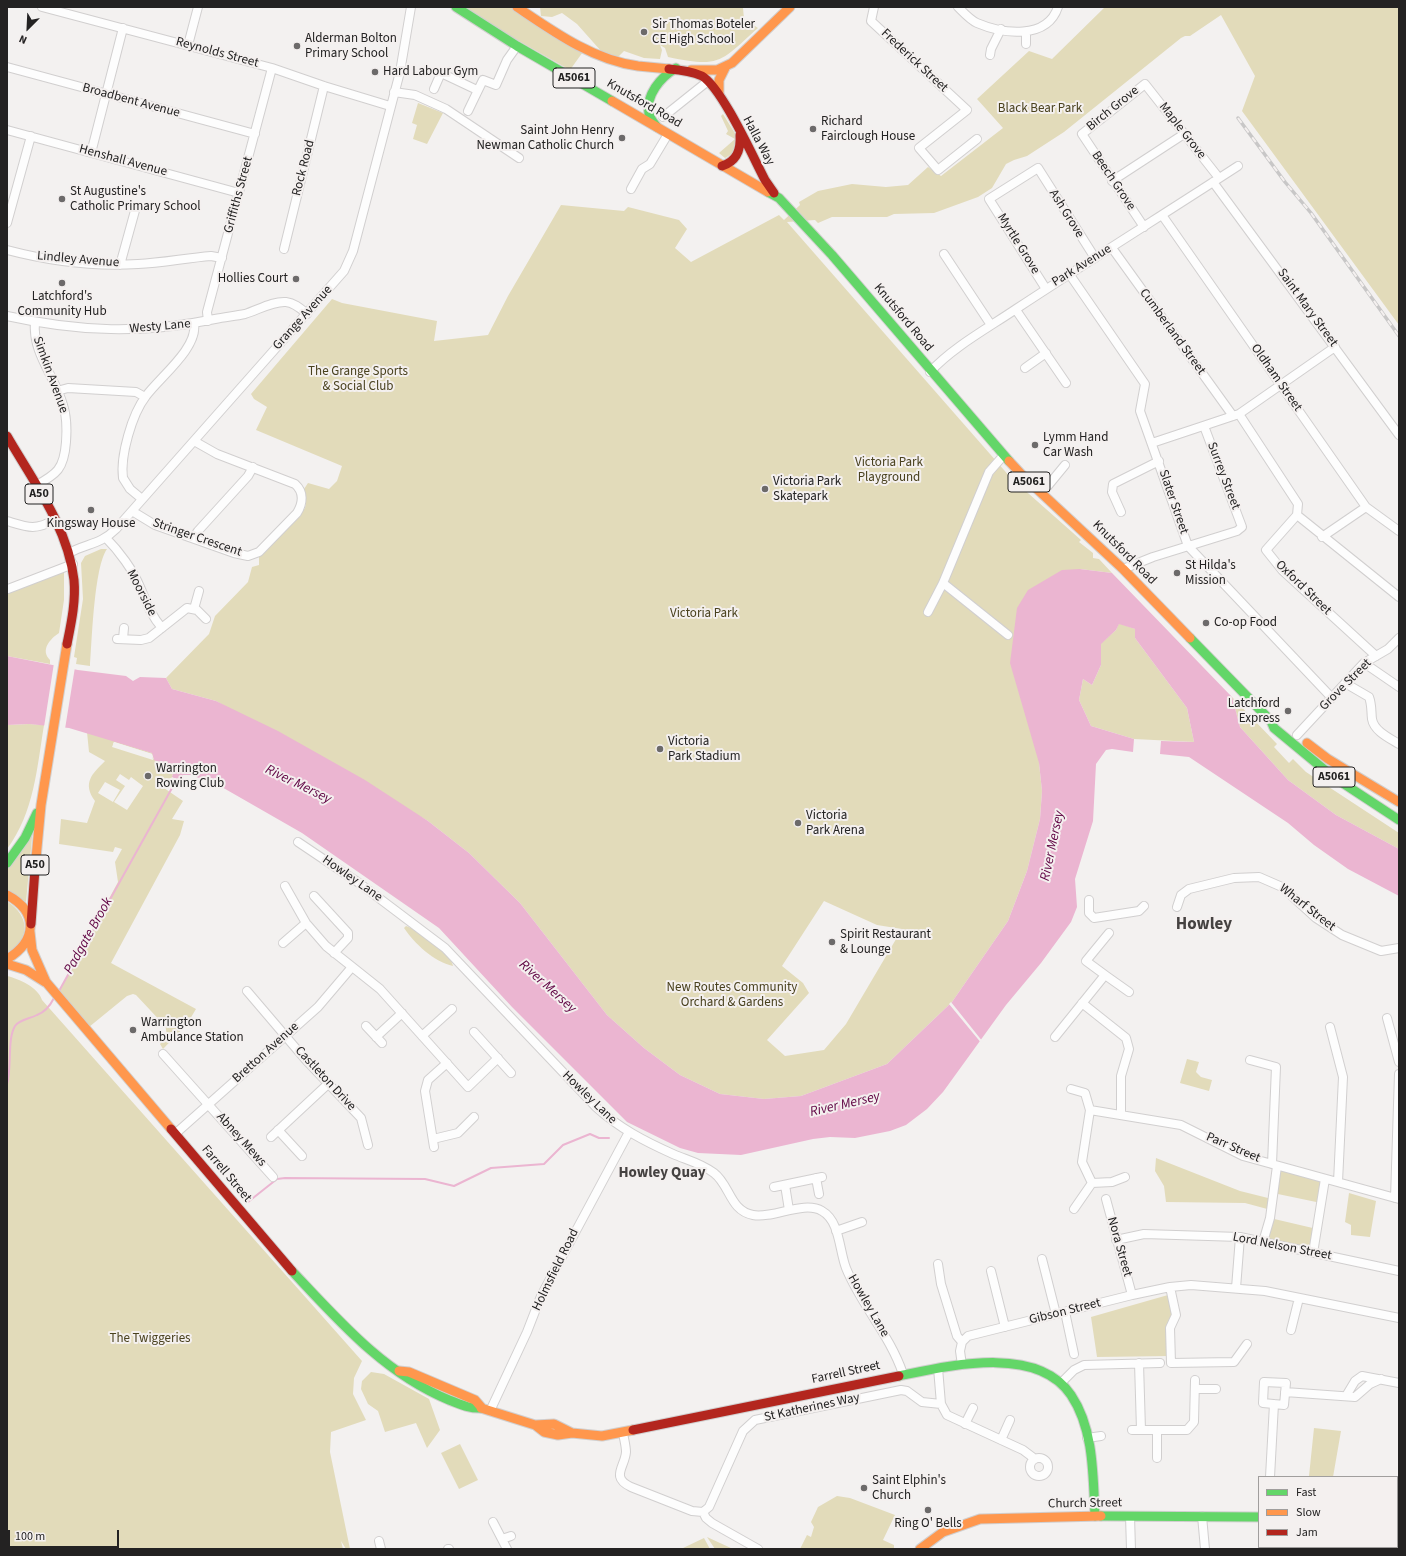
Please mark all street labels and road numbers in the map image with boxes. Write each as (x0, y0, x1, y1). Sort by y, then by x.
street label: Frederick Street (877, 26, 951, 96)
street label: Reynolds Street (174, 34, 260, 72)
road number: A5061 (553, 68, 595, 88)
street label: Knutsford Road (604, 76, 684, 132)
street label: Broadbent Avenue (80, 80, 182, 122)
street label: Birch Grove (1084, 83, 1142, 135)
street label: Maple Grove (1155, 100, 1209, 162)
street label: Halla Way (739, 114, 777, 168)
street label: Rock Road (290, 138, 318, 198)
street label: Henshall Avenue (77, 142, 169, 180)
street label: Beech Grove (1088, 148, 1138, 214)
street label: Griffiths Street (221, 155, 257, 235)
street label: Ash Grove (1045, 187, 1087, 241)
street label: Myrtle Grove (993, 211, 1043, 277)
street label: Park Avenue (1049, 242, 1115, 290)
street label: Lindley Avenue (36, 249, 120, 271)
street label: Saint Mary Street (1273, 266, 1341, 350)
street label: Knutsford Road (870, 281, 936, 355)
street label: Grange Avenue (270, 283, 336, 353)
street label: Cumberland Street (1136, 286, 1208, 378)
street label: Westy Lane (129, 317, 191, 337)
street label: Simkin Avenue (29, 335, 71, 415)
street label: Oldham Street (1247, 341, 1305, 415)
street label: Surrey Street (1203, 440, 1243, 512)
street label: Slater Street (1155, 468, 1191, 536)
road number: A5061 (1008, 472, 1050, 492)
road number: A50 (25, 484, 53, 504)
street label: Stringer Crescent (150, 515, 244, 561)
street label: Knutsford Road (1089, 518, 1159, 588)
street label: Oxford Street (1272, 557, 1334, 619)
street label: Moorside (123, 567, 159, 619)
street label: Grove Street (1317, 656, 1375, 714)
road number: A5061 (1313, 767, 1355, 787)
street label: Howley Lane (319, 853, 385, 905)
road number: A50 (21, 855, 49, 875)
street label: Wharf Street (1276, 881, 1338, 935)
street label: Bretton Avenue (230, 1019, 302, 1087)
street label: Castleton Drive (291, 1044, 359, 1114)
street label: Howley Lane (558, 1068, 620, 1128)
street label: Abney Mews (213, 1110, 269, 1170)
street label: Parr Street (1203, 1130, 1263, 1166)
street label: Farrell Street (198, 1142, 254, 1206)
street label: Nora Street (1103, 1215, 1135, 1279)
street label: Holmsfield Road (529, 1226, 583, 1314)
street label: Lord Nelson Street (1231, 1230, 1333, 1264)
street label: Howley Lane (844, 1272, 892, 1340)
street label: Gibson Street (1028, 1296, 1102, 1328)
street label: Farrell Street (810, 1358, 882, 1388)
street label: St Katherines Way (763, 1390, 861, 1426)
street label: Church Street (1048, 1496, 1122, 1512)

